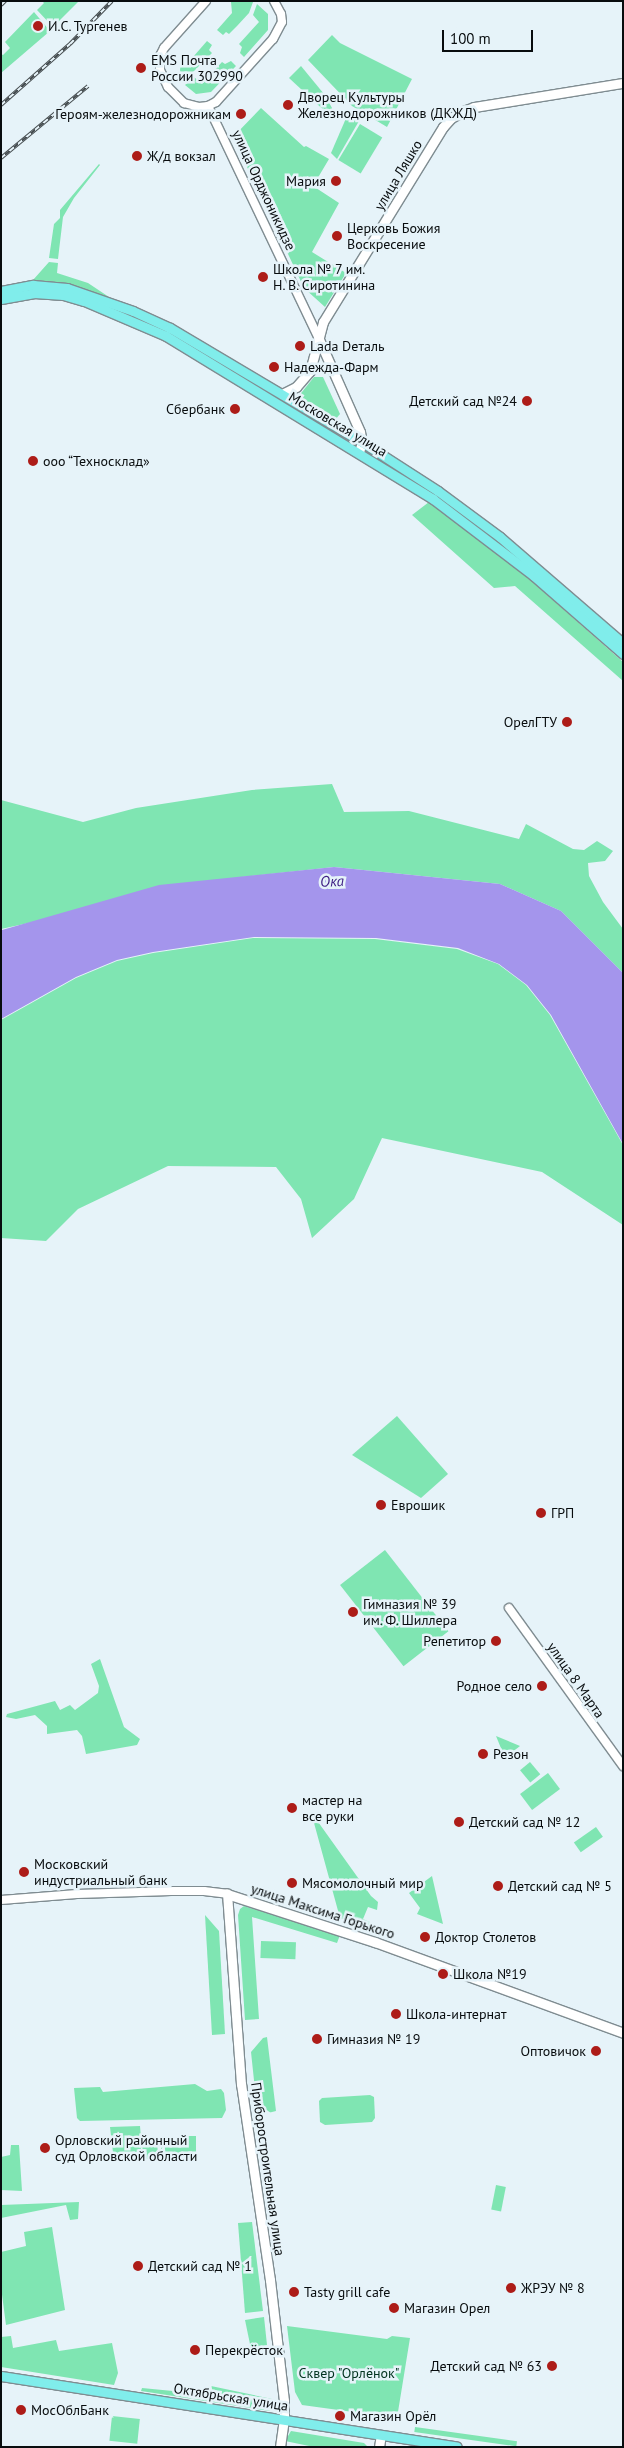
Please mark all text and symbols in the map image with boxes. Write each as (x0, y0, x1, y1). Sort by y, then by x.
place label: И.С. Тургенев (48, 18, 129, 34)
marker: И.С. Тургенев (32, 20, 44, 32)
scale bar (444, 20, 535, 52)
text: 100 m (450, 29, 491, 48)
place label: EMS Почта России 302990 (151, 52, 243, 84)
marker: EMS Почта России 302990 (135, 62, 147, 74)
place label: Дворец Культуры Железнодорожников (ДКЖД) (298, 89, 477, 121)
marker: Дворец Культуры Железнодорожников (ДКЖД) (282, 99, 294, 111)
place label: Героям-железнодорожникам (55, 106, 231, 122)
marker: Героям-железнодорожникам (235, 108, 247, 120)
street label: улица Орджоникидзе (229, 127, 299, 253)
street label: улица Ляшко (370, 137, 426, 213)
place label: Ж/д вокзал (147, 148, 216, 164)
marker: Ж/д вокзал (131, 150, 143, 162)
place label: Мария (286, 173, 326, 189)
marker: Мария (330, 175, 342, 187)
place label: Церковь Божия Воскресение (347, 220, 441, 252)
marker: Церковь Божия Воскресение (331, 230, 343, 242)
place label: Школа № 7 им. Н. В. Сиротинина (273, 261, 377, 294)
marker: Школа № 7 им. Н. В. Сиротинина (257, 271, 269, 283)
place label: Lada Dеталь (310, 338, 384, 354)
marker: Lada Dеталь (294, 340, 306, 352)
place label: Надежда-Фарм (284, 359, 379, 375)
marker: Надежда-Фарм (268, 361, 280, 373)
street label: Московская улица (286, 388, 390, 460)
place label: Детский сад №24 (409, 393, 517, 409)
marker: Детский сад №24 (521, 395, 533, 407)
place label: Сбербанк (166, 401, 225, 417)
marker: Сбербанк (229, 403, 241, 415)
place label: ооо “Техносклад» (43, 453, 151, 469)
marker: ооо “Техносклад» (27, 455, 39, 467)
place label: ОрелГТУ (504, 714, 557, 730)
marker: ОрелГТУ (561, 716, 573, 728)
water label: Ока (320, 872, 344, 890)
place label: Еврошик (391, 1497, 445, 1513)
marker: Еврошик (375, 1499, 387, 1511)
place label: ГРП (551, 1505, 574, 1521)
marker: ГРП (535, 1507, 547, 1519)
place label: Гимназия № 39 им. Ф. Шиллера (363, 1596, 459, 1628)
marker: Гимназия № 39 им. Ф. Шиллера (347, 1606, 359, 1618)
place label: Репетитор (423, 1633, 486, 1649)
marker: Репетитор (490, 1635, 502, 1647)
street label: улица 8 Марта (544, 1639, 608, 1721)
place label: Родное село (456, 1678, 532, 1694)
marker: Родное село (536, 1680, 548, 1692)
place label: Резон (493, 1746, 529, 1762)
marker: Резон (477, 1748, 489, 1760)
place label: мастер на все руки (302, 1792, 362, 1824)
marker: мастер на все руки (286, 1802, 298, 1814)
place label: Детский сад № 12 (469, 1814, 580, 1830)
marker: Детский сад № 12 (453, 1816, 465, 1828)
place label: Московский индустриальный банк (34, 1856, 167, 1888)
marker: Московский индустриальный банк (18, 1866, 30, 1878)
place label: Мясомолочный мир (302, 1875, 424, 1891)
marker: Мясомолочный мир (286, 1877, 298, 1889)
place label: Детский сад № 5 (508, 1878, 612, 1894)
street label: улица Максима Горького (249, 1880, 397, 1942)
marker: Детский сад № 5 (492, 1880, 504, 1892)
place label: Доктор Столетов (435, 1929, 536, 1945)
marker: Доктор Столетов (419, 1931, 431, 1943)
place label: Школа №19 (453, 1966, 527, 1982)
marker: Школа №19 (437, 1968, 449, 1980)
place label: Школа-интернат (406, 2006, 507, 2022)
marker: Школа-интернат (390, 2008, 402, 2020)
place label: Гимназия № 19 (327, 2031, 420, 2047)
marker: Гимназия № 19 (311, 2033, 323, 2045)
place label: Оптовичок (520, 2043, 586, 2059)
marker: Оптовичок (590, 2045, 602, 2057)
street label: Приборостроительная улица (247, 2081, 289, 2257)
place label: Орловский районный суд Орловской области (55, 2132, 197, 2164)
marker: Орловский районный суд Орловской области (39, 2142, 51, 2154)
place label: Детский сад № 1 (148, 2258, 252, 2274)
marker: Детский сад № 1 (132, 2260, 144, 2272)
place label: ЖРЭУ № 8 (521, 2280, 585, 2296)
marker: ЖРЭУ № 8 (505, 2282, 517, 2294)
place label: Tasty grill cafe (304, 2284, 391, 2300)
marker: Tasty grill cafe (288, 2286, 300, 2298)
place label: Магазин Орел (404, 2300, 490, 2316)
marker: Магазин Орел (388, 2302, 400, 2314)
place label: Перекрёсток (205, 2342, 283, 2358)
marker: Перекрёсток (189, 2344, 201, 2356)
place label: Детский сад № 63 (431, 2358, 542, 2374)
marker: Детский сад № 63 (546, 2360, 558, 2372)
park label: Сквер "Орлёнок" (298, 2365, 400, 2381)
street label: Октябрьская улица (172, 2380, 290, 2414)
place label: МосОблБанк (31, 2402, 109, 2418)
marker: МосОблБанк (15, 2404, 27, 2416)
place label: Магазин Орёл (350, 2408, 436, 2424)
marker: Магазин Орёл (334, 2410, 346, 2422)

